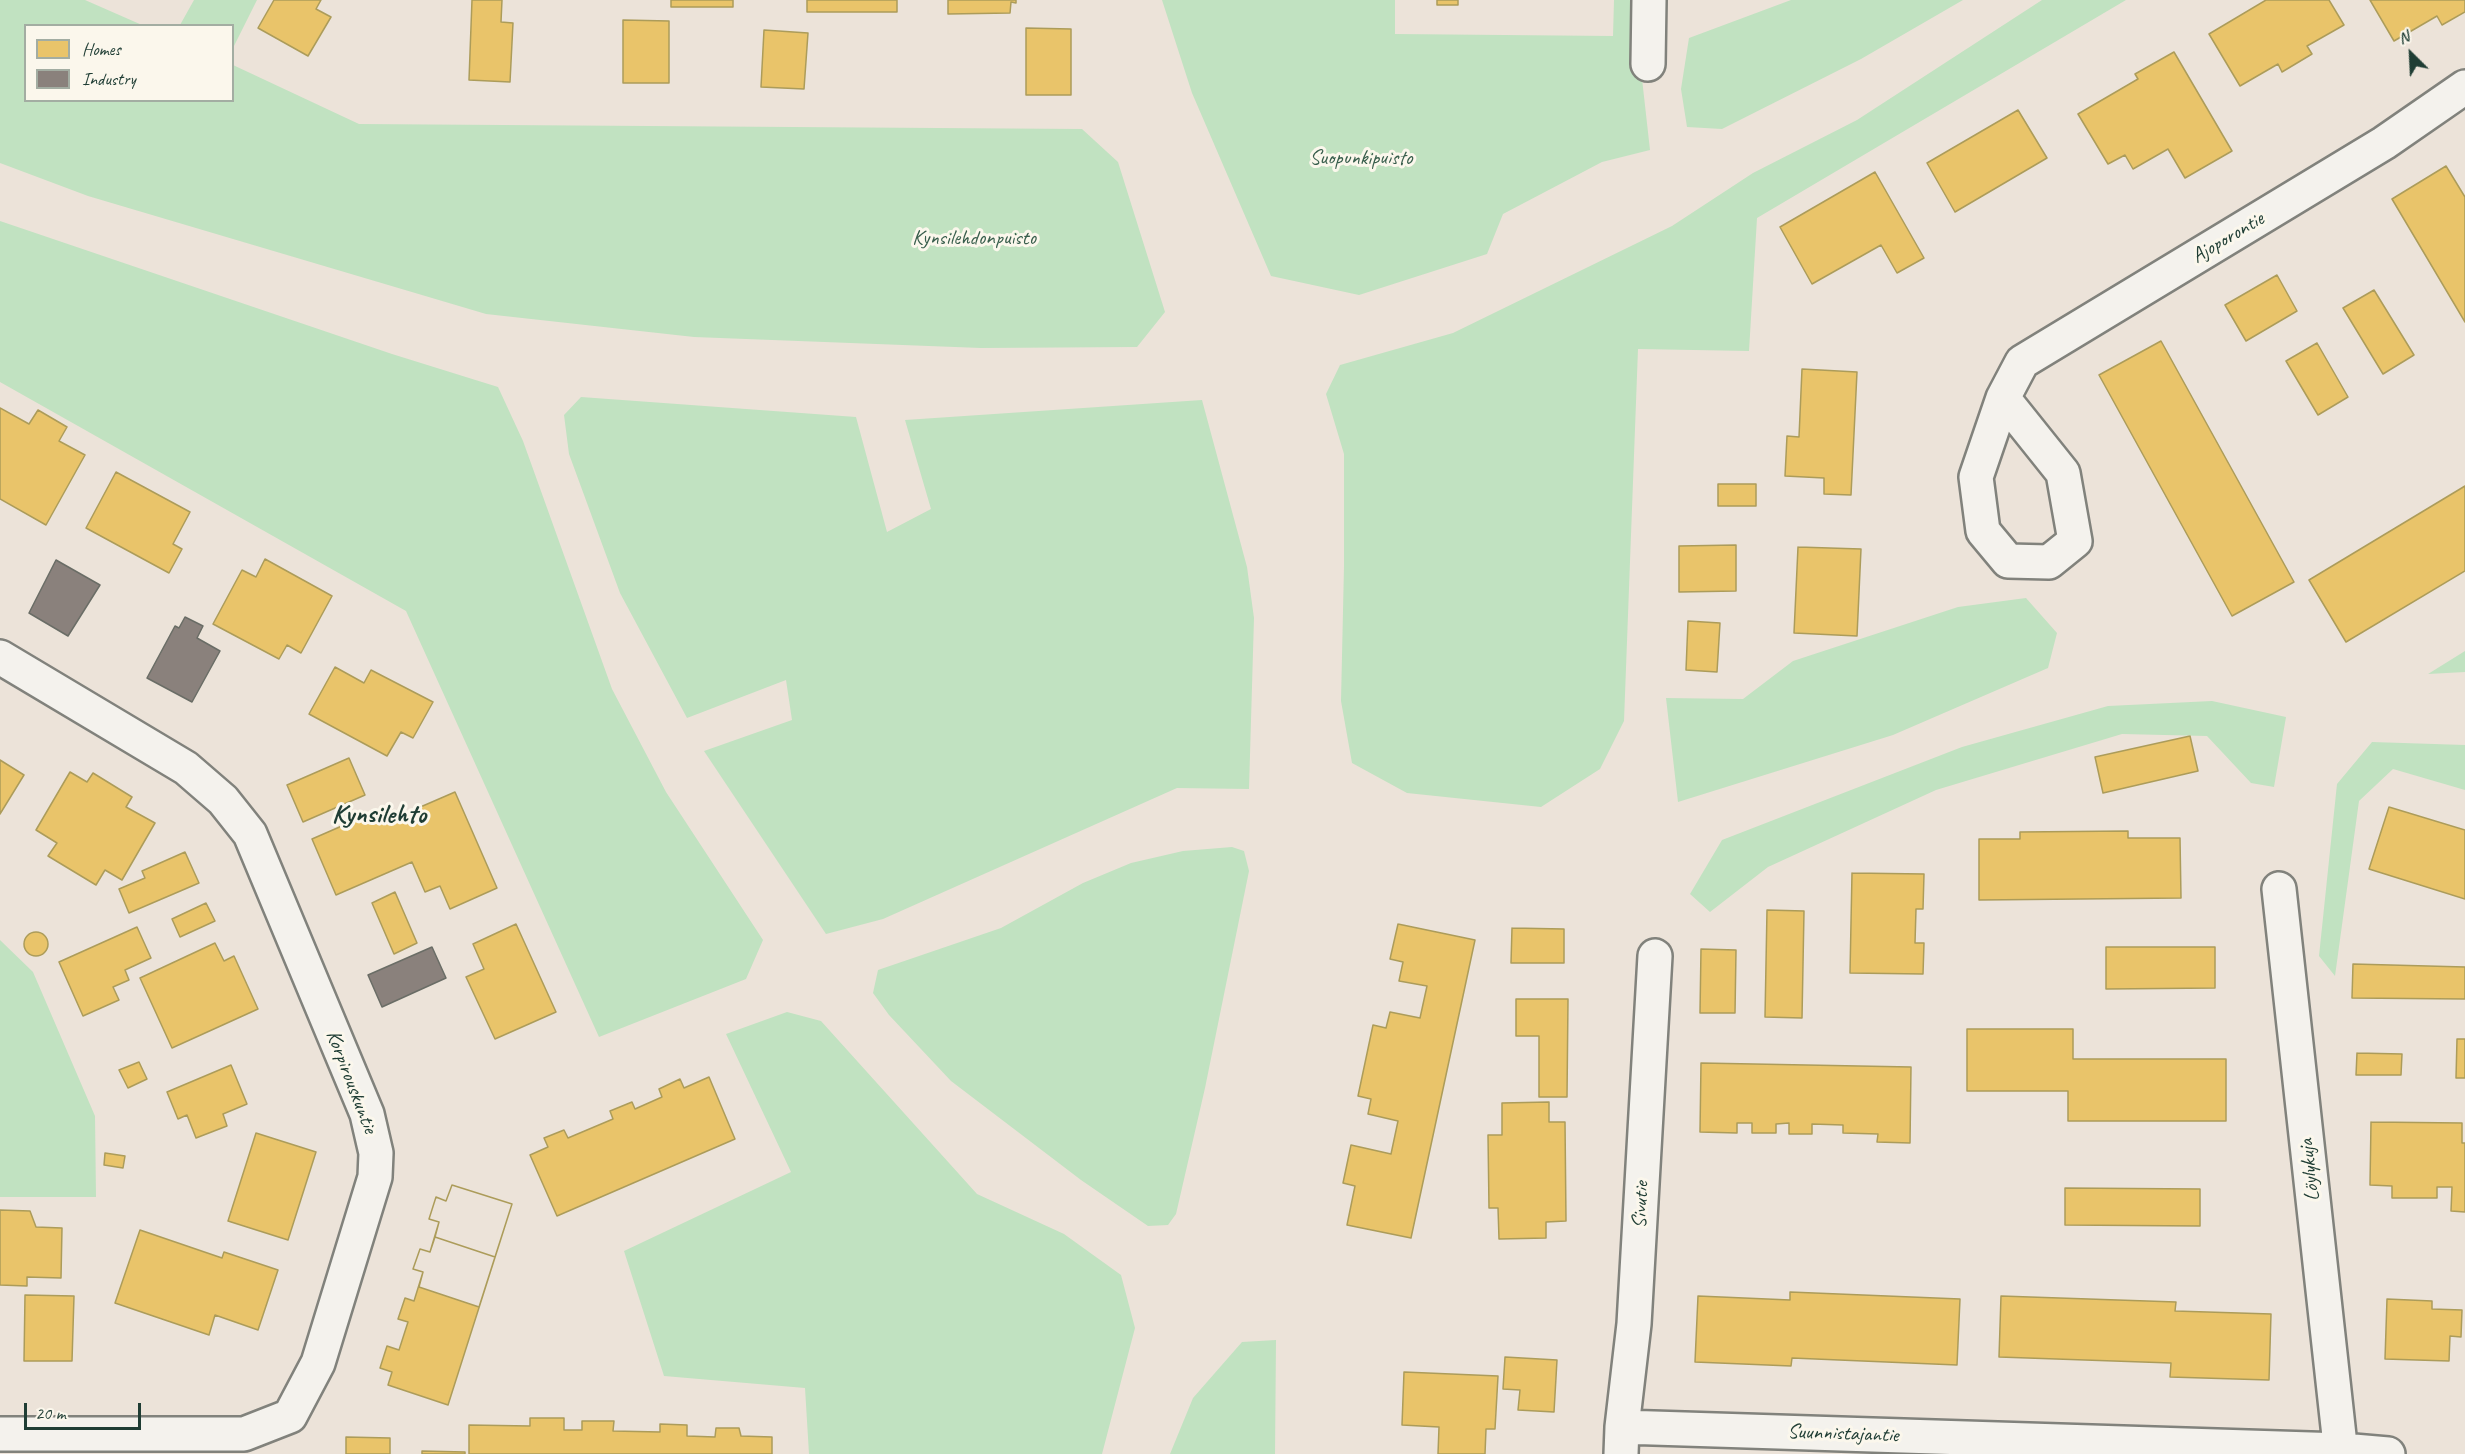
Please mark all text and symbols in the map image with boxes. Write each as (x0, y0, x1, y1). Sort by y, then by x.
legend (24, 24, 234, 102)
north arrow (2381, 24, 2441, 84)
text: N (2395, 26, 2412, 49)
text: Homes (82, 38, 121, 60)
text: Industry (82, 68, 136, 90)
park label: Suopunkipuisto (1310, 145, 1412, 171)
street label: Ajoporontie (2187, 207, 2269, 269)
park label: Kynsilehdonpuisto (912, 225, 1036, 251)
district label: Kynsilehto (332, 799, 426, 831)
street label: Korpirouskuntie (320, 1027, 382, 1137)
street label: Löylykuja (2294, 1138, 2326, 1202)
street label: Sivutie (1627, 1181, 1655, 1229)
scale bar (27, 1391, 144, 1429)
text: 20 m (35, 1402, 66, 1424)
street label: Suunnistajantie (1787, 1419, 1899, 1449)

